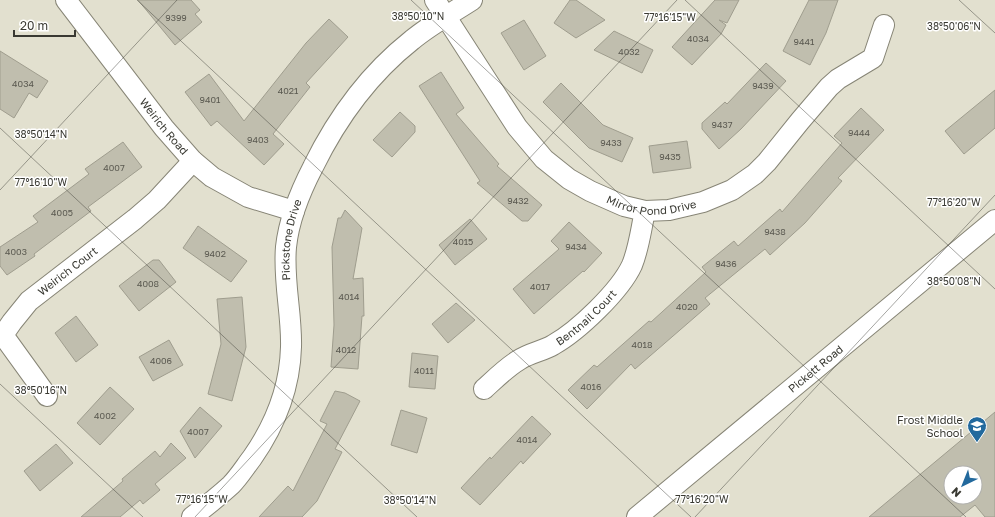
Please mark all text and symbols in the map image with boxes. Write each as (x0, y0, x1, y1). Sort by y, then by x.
text: 38°50'10"N (392, 10, 444, 22)
text: 77°16'15"W (644, 11, 696, 23)
scale bar (14, 12, 75, 38)
house number: 9399 (165, 12, 187, 23)
text: 20 m (20, 18, 48, 33)
text: 38°50'06"N (927, 20, 981, 32)
house number: 4034 (687, 33, 709, 44)
house number: 9441 (794, 36, 815, 47)
house number: 4032 (618, 46, 640, 57)
house number: 4034 (12, 78, 34, 89)
house number: 9439 (752, 80, 774, 91)
house number: 4021 (278, 85, 299, 96)
house number: 9401 (200, 94, 221, 105)
street label: Weirich Road (137, 95, 191, 157)
house number: 9437 (712, 119, 733, 130)
house number: 9444 (848, 127, 870, 138)
text: 38°50'14"N (15, 128, 67, 140)
house number: 9403 (247, 134, 269, 145)
house number: 9433 (600, 137, 622, 148)
house number: 9435 (659, 151, 681, 162)
house number: 4007 (103, 162, 125, 173)
text: 77°16'10"W (15, 176, 68, 188)
street label: Mirror Pond Drive (605, 192, 698, 217)
house number: 9432 (507, 195, 529, 206)
text: 77°16'20"W (927, 196, 981, 208)
street label: Pickstone Drive (278, 197, 304, 281)
house number: 4005 (51, 207, 73, 218)
house number: 9438 (764, 226, 786, 237)
house number: 4015 (453, 236, 473, 247)
house number: 9434 (565, 241, 587, 252)
street label: Weirich Court (35, 244, 100, 298)
house number: 4003 (5, 246, 27, 257)
house number: 9402 (204, 248, 226, 259)
house number: 9436 (715, 258, 737, 269)
text: 38°50'08"N (927, 275, 981, 287)
house number: 4008 (137, 278, 159, 289)
house number: 4017 (530, 281, 550, 292)
street label: Bentnail Court (553, 287, 619, 348)
house number: 4014 (339, 291, 360, 302)
house number: 4020 (676, 301, 698, 312)
house number: 4018 (632, 339, 652, 350)
street label: Pickett Road (785, 342, 845, 395)
house number: 4012 (336, 344, 356, 355)
house number: 4006 (150, 355, 172, 366)
house number: 4011 (414, 365, 435, 376)
house number: 4016 (581, 381, 601, 392)
text: 38°50'16"N (15, 384, 67, 396)
house number: 4002 (94, 410, 116, 421)
place label: Frost Middle School (897, 413, 963, 439)
school or university icon: Frost Middle School (966, 415, 988, 443)
house number: 4007 (187, 426, 209, 437)
house number: 4014 (517, 434, 538, 445)
north arrow (943, 465, 983, 505)
text: N (948, 485, 963, 500)
text: 77°16'15"W (176, 493, 228, 505)
text: 77°16'20"W (675, 493, 729, 505)
text: 38°50'14"N (384, 494, 436, 506)

